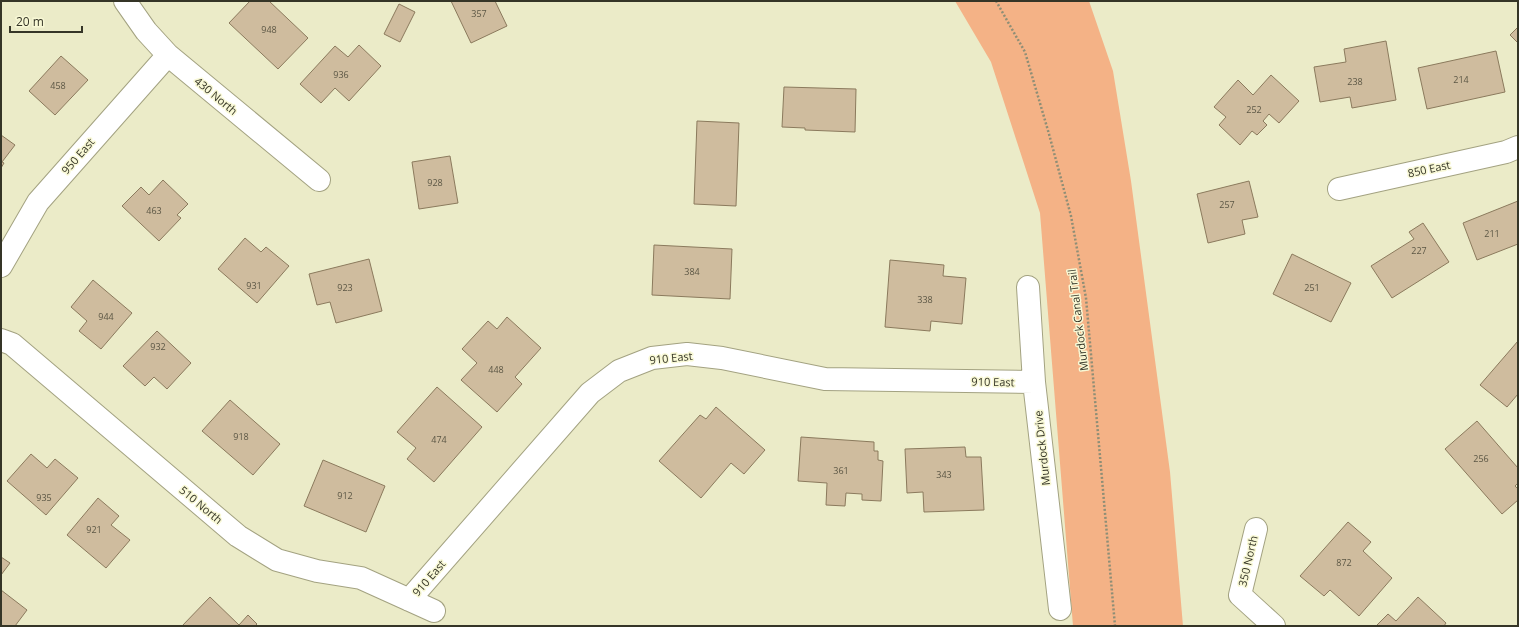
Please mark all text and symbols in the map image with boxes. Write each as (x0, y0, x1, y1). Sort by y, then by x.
house number: 357 (471, 7, 487, 20)
scale bar (10, 8, 82, 34)
text: 20 m (16, 13, 44, 30)
house number: 948 (261, 23, 277, 36)
house number: 936 (333, 68, 349, 81)
street label: 430 North (192, 73, 241, 118)
house number: 214 (1453, 73, 1469, 86)
house number: 238 (1347, 75, 1363, 88)
house number: 458 (50, 79, 66, 92)
house number: 252 (1246, 103, 1262, 116)
street label: 950 East (58, 134, 97, 177)
street label: 850 East (1406, 157, 1452, 180)
house number: 928 (427, 176, 443, 189)
house number: 257 (1219, 198, 1235, 211)
house number: 463 (146, 204, 162, 217)
house number: 211 (1484, 227, 1500, 240)
house number: 227 (1411, 244, 1427, 257)
house number: 384 (684, 265, 700, 278)
street label: Murdock Canal Trail (1064, 268, 1091, 372)
house number: 931 (246, 279, 262, 292)
house number: 923 (337, 281, 353, 294)
house number: 251 (1304, 281, 1320, 294)
house number: 338 (917, 293, 933, 306)
house number: 944 (98, 310, 114, 323)
house number: 932 (150, 340, 166, 353)
street label: 910 East (649, 348, 693, 367)
house number: 448 (488, 363, 504, 376)
street label: 910 East (971, 374, 1015, 389)
street label: Murdock Drive (1030, 410, 1053, 486)
house number: 918 (233, 430, 249, 443)
house number: 474 (431, 433, 447, 446)
house number: 256 (1473, 452, 1489, 465)
house number: 361 (833, 464, 849, 477)
house number: 343 (936, 468, 952, 481)
street label: 510 North (177, 482, 226, 527)
house number: 912 (337, 489, 353, 502)
house number: 935 (36, 491, 52, 504)
house number: 921 (86, 523, 102, 536)
street label: 350 North (1234, 534, 1261, 588)
street label: 910 East (409, 556, 448, 599)
house number: 872 (1336, 556, 1352, 569)

